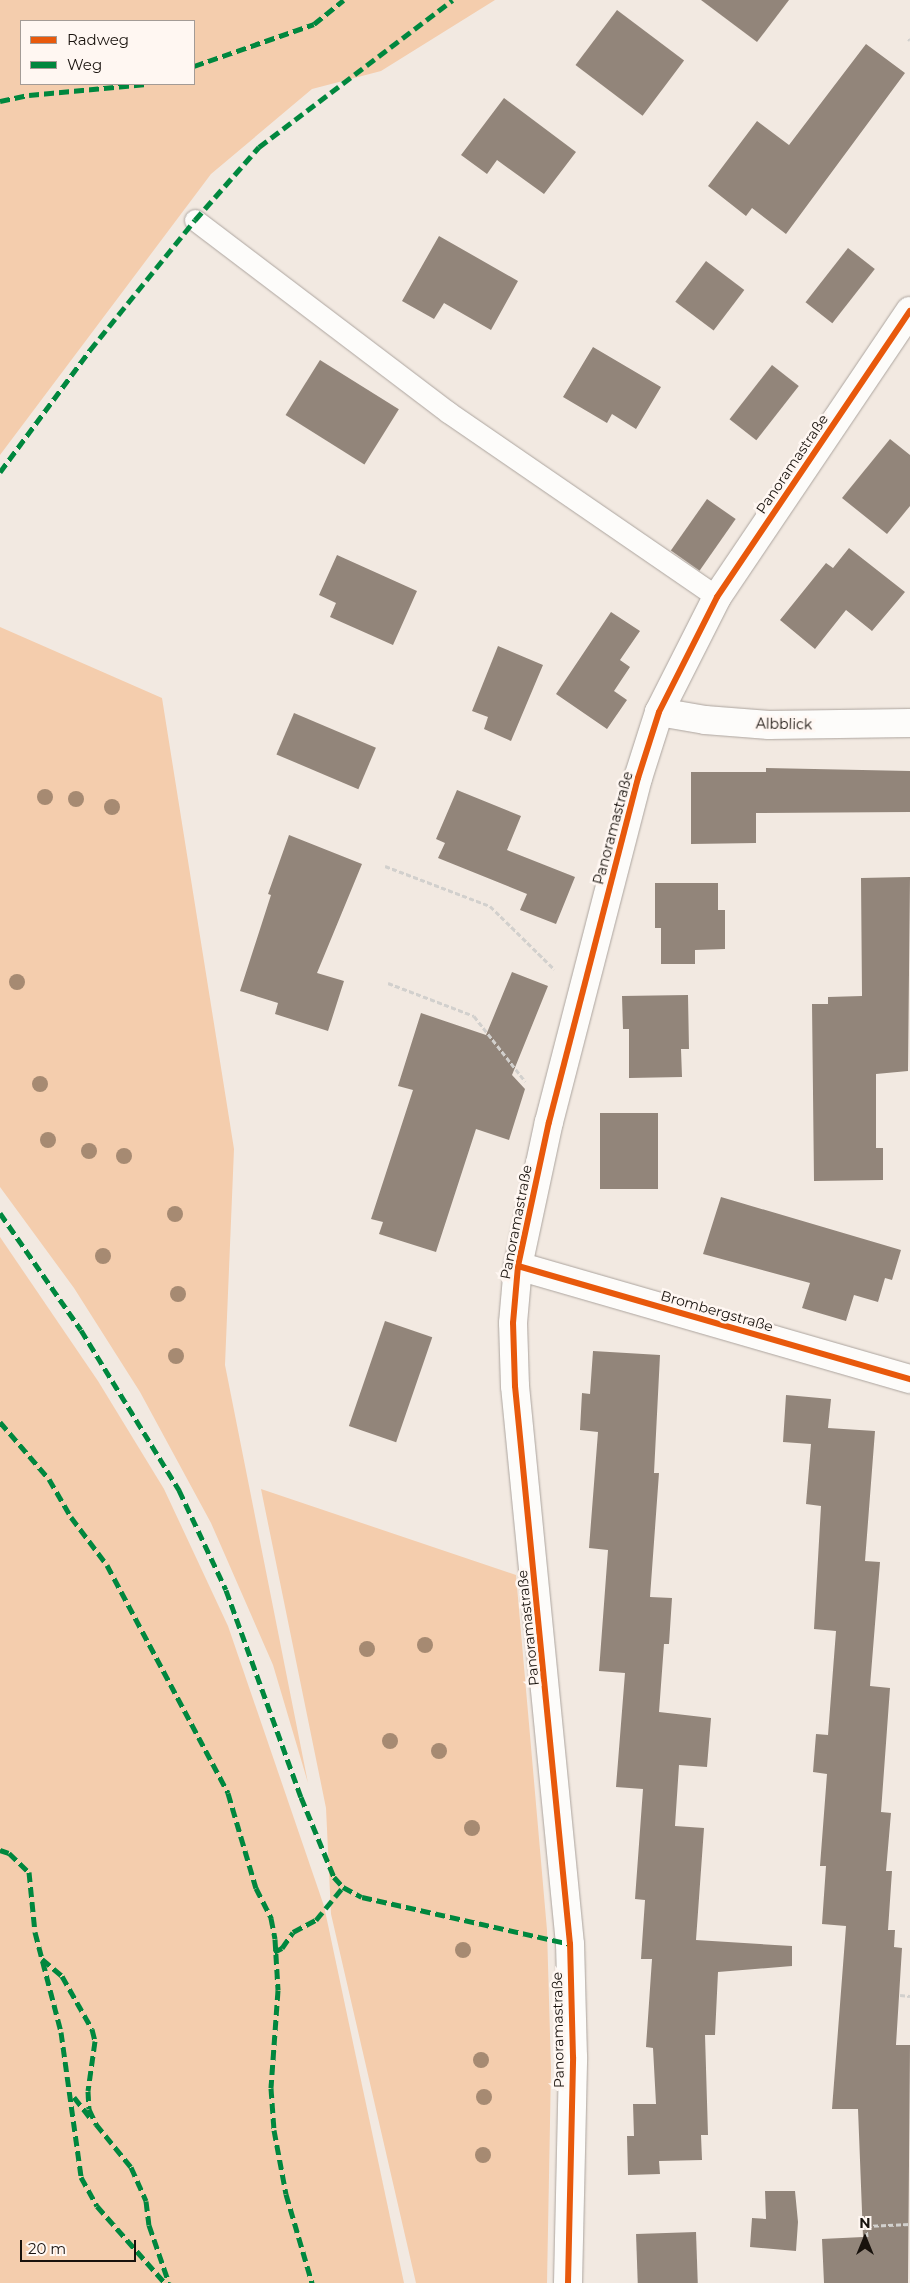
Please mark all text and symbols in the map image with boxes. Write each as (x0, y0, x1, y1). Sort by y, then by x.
legend (20, 20, 195, 85)
text: Radweg (67, 30, 129, 49)
text: Weg (67, 55, 102, 74)
street label: Panoramastraße (752, 411, 832, 517)
street label: Albblick (756, 715, 812, 733)
street label: Panoramastraße (590, 770, 636, 886)
street label: Panoramastraße (497, 1163, 535, 1281)
street label: Brombergstraße (659, 1287, 775, 1335)
street label: Panoramastraße (514, 1569, 542, 1687)
street label: Panoramastraße (549, 1972, 567, 2088)
north arrow (840, 2213, 890, 2263)
text: N (859, 2214, 871, 2232)
scale bar (22, 2230, 139, 2262)
text: 20 m (28, 2239, 66, 2258)

